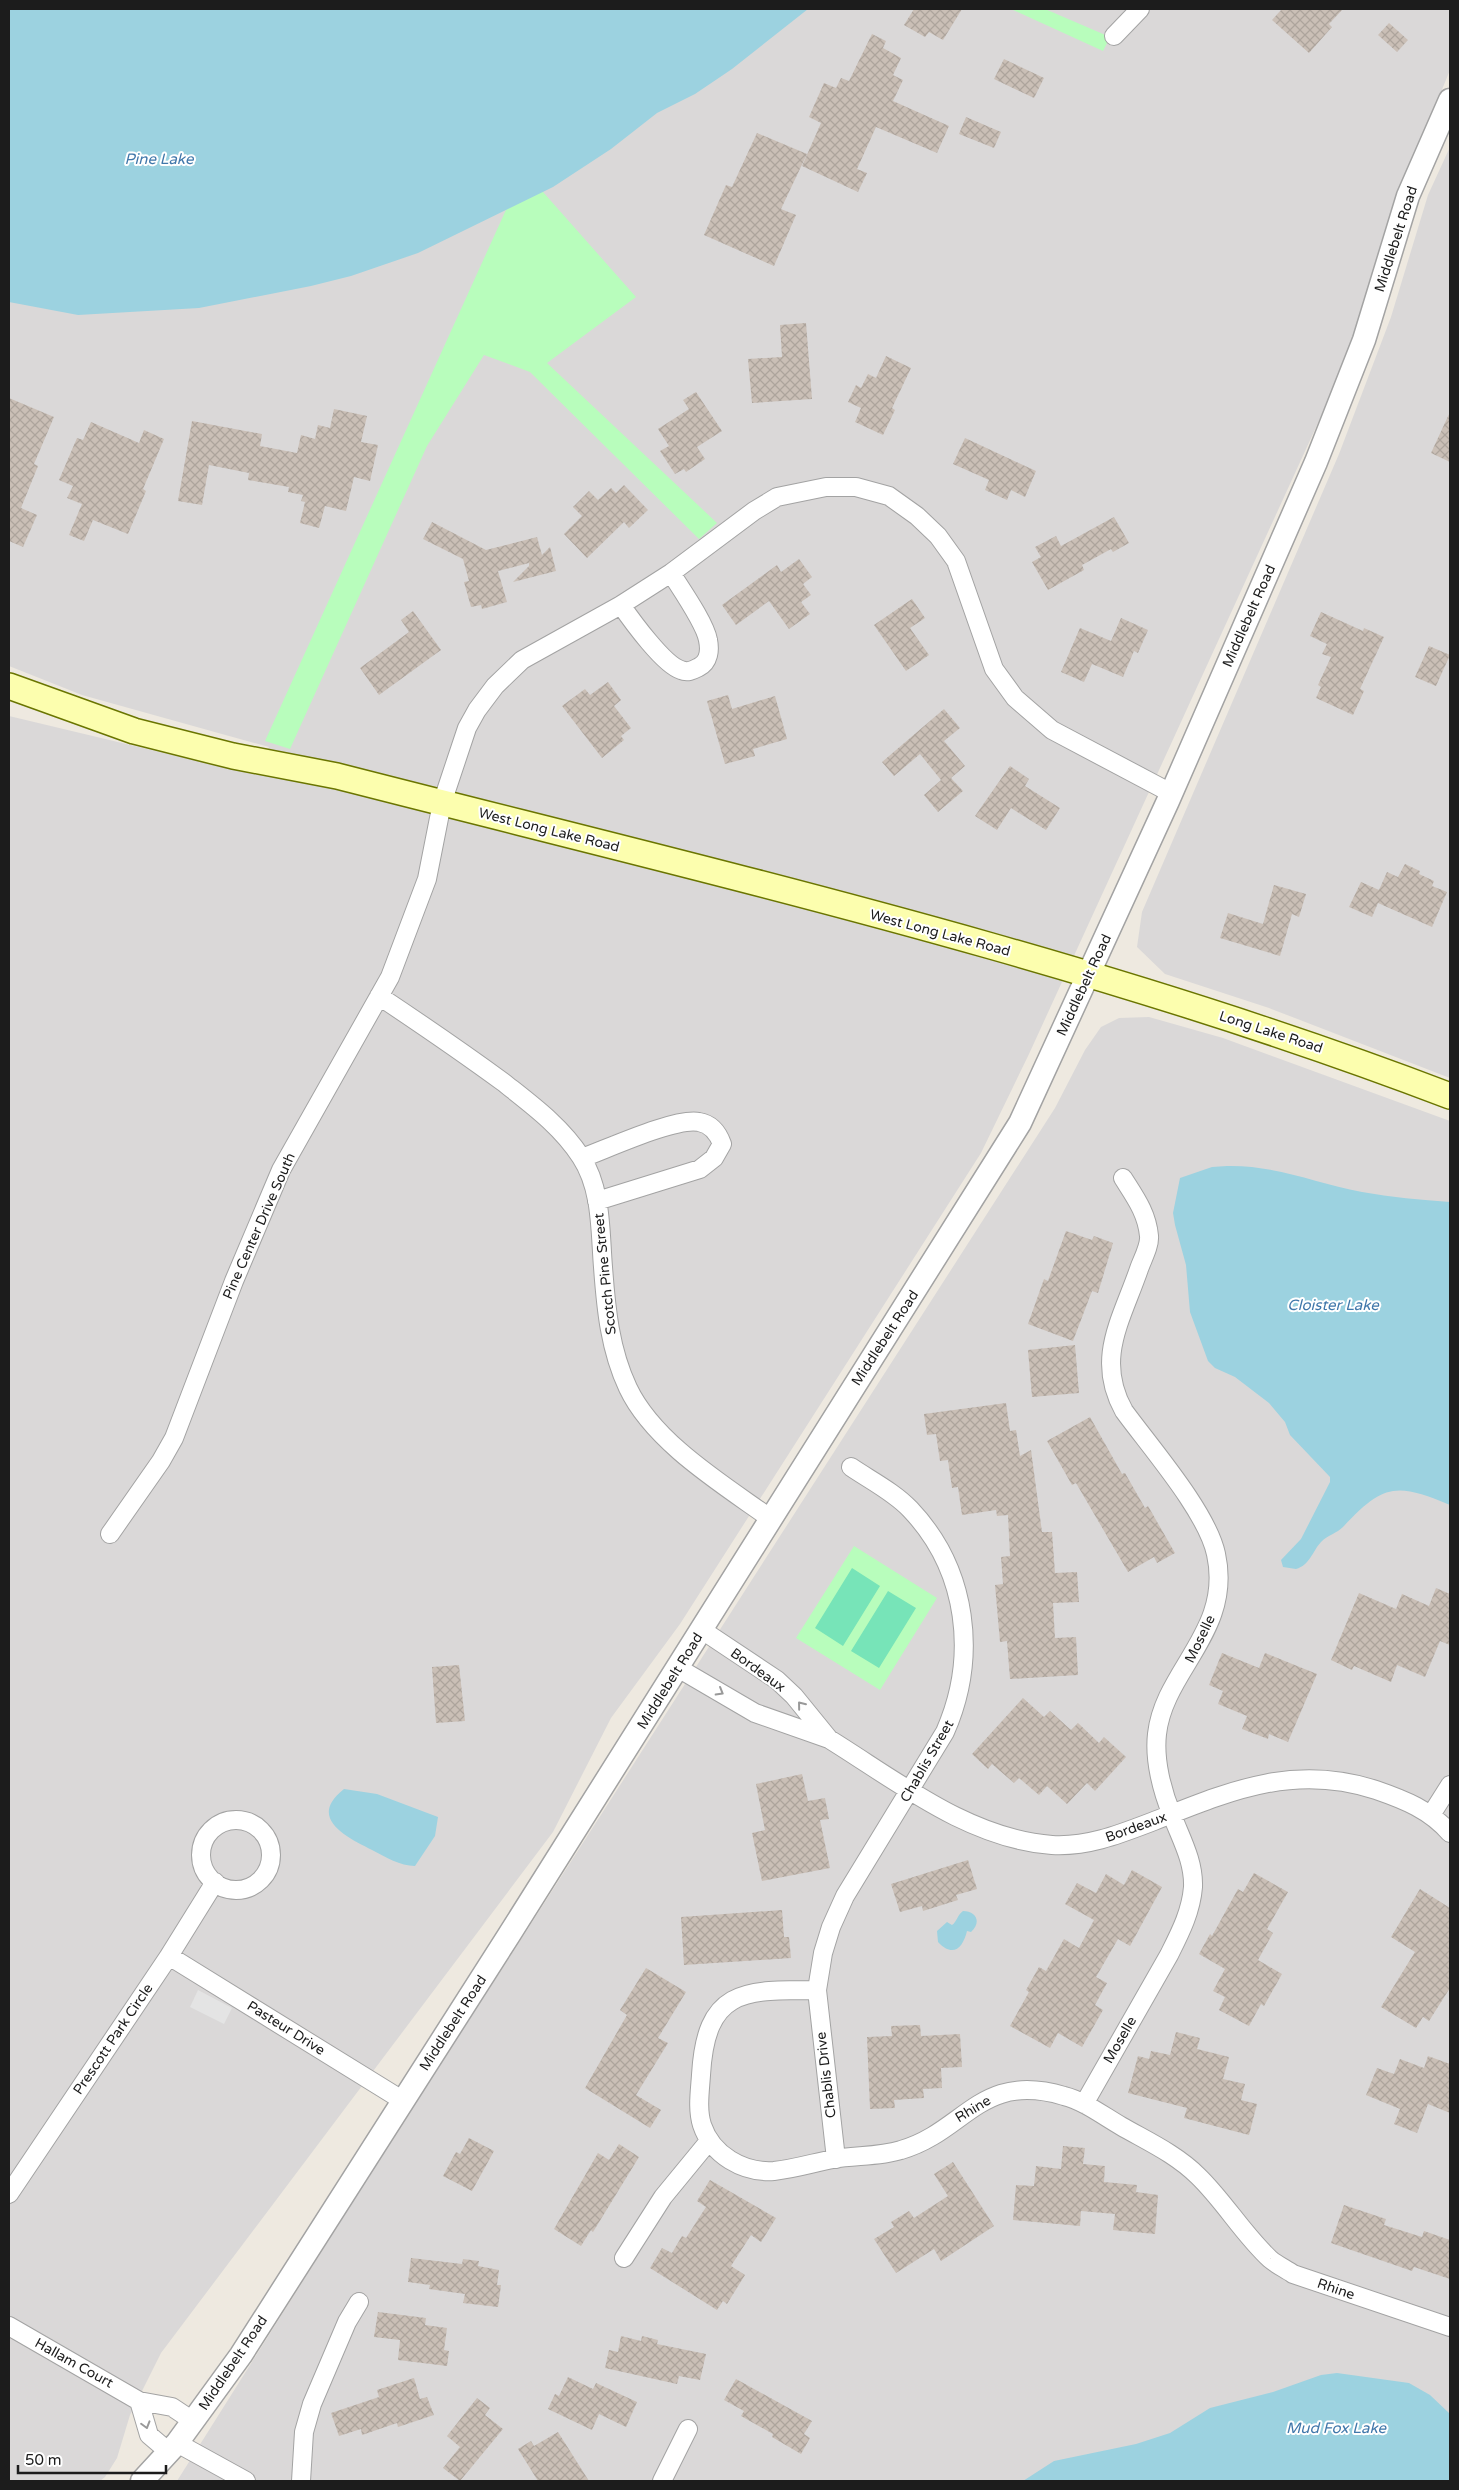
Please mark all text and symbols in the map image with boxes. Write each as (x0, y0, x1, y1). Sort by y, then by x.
water label: Pine Lake (125, 150, 195, 168)
street label: Middlebelt Road (1371, 184, 1421, 294)
street label: Middlebelt Road (1219, 562, 1279, 670)
street label: West Long Lake Road (477, 804, 621, 856)
street label: West Long Lake Road (868, 906, 1012, 960)
street label: Middlebelt Road (1053, 931, 1115, 1039)
street label: Long Lake Road (1217, 1007, 1325, 1057)
street label: Pine Center Drive South (219, 1150, 299, 1302)
street label: Scotch Pine Street (590, 1212, 620, 1336)
street label: Middlebelt Road (848, 1287, 922, 1389)
water label: Cloister Lake (1287, 1296, 1380, 1314)
street label: Moselle (1181, 1612, 1219, 1666)
street label: Middlebelt Road (634, 1630, 706, 1732)
street label: Bordeaux (727, 1644, 789, 1696)
one-way arrow (714, 1686, 723, 1696)
one-way arrow (797, 1701, 806, 1710)
street label: Chablis Street (897, 1716, 958, 1805)
street label: Bordeaux (1103, 1808, 1169, 1846)
street label: Middlebelt Road (416, 1972, 490, 2074)
street label: Prescott Park Circle (70, 1980, 156, 2098)
street label: Pasteur Drive (244, 1997, 328, 2059)
street label: Moselle (1100, 2013, 1140, 2067)
street label: Chablis Drive (812, 2031, 840, 2119)
street label: Rhine (952, 2092, 994, 2126)
street label: Rhine (1315, 2275, 1357, 2303)
street label: Middlebelt Road (195, 2312, 271, 2414)
street label: Hallam Court (32, 2334, 117, 2392)
water label: Mud Fox Lake (1286, 2419, 1387, 2437)
one-way arrow (141, 2420, 151, 2428)
scale bar (18, 2442, 165, 2474)
text: 50 m (25, 2451, 62, 2469)

